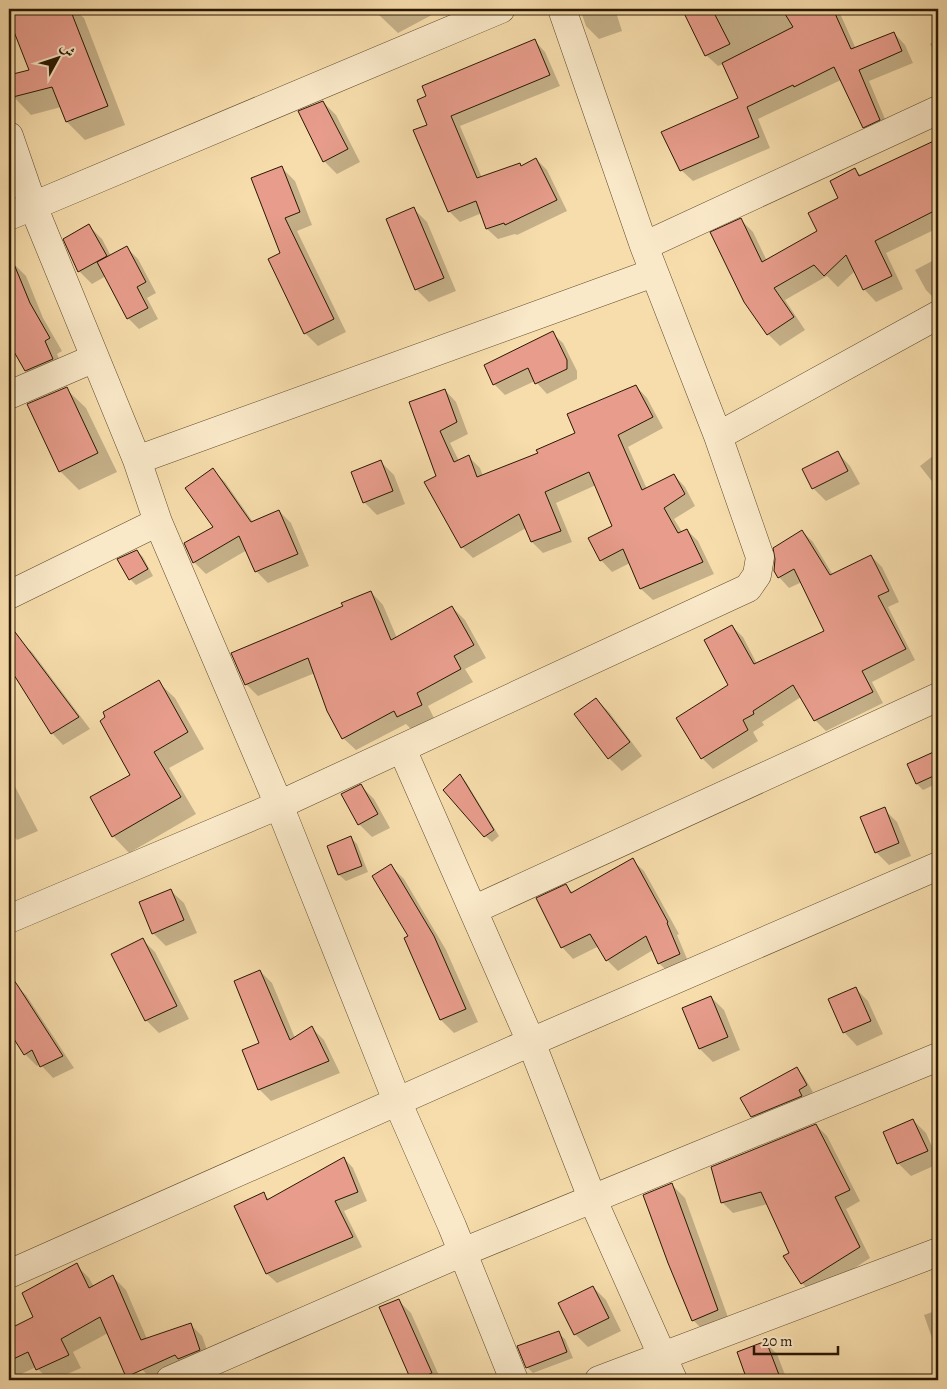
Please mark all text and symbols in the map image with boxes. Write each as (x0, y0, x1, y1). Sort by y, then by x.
north arrow (32, 32, 82, 82)
text: ش (56, 39, 79, 61)
scale bar (754, 1324, 838, 1356)
text: 20 m (762, 1331, 793, 1351)

